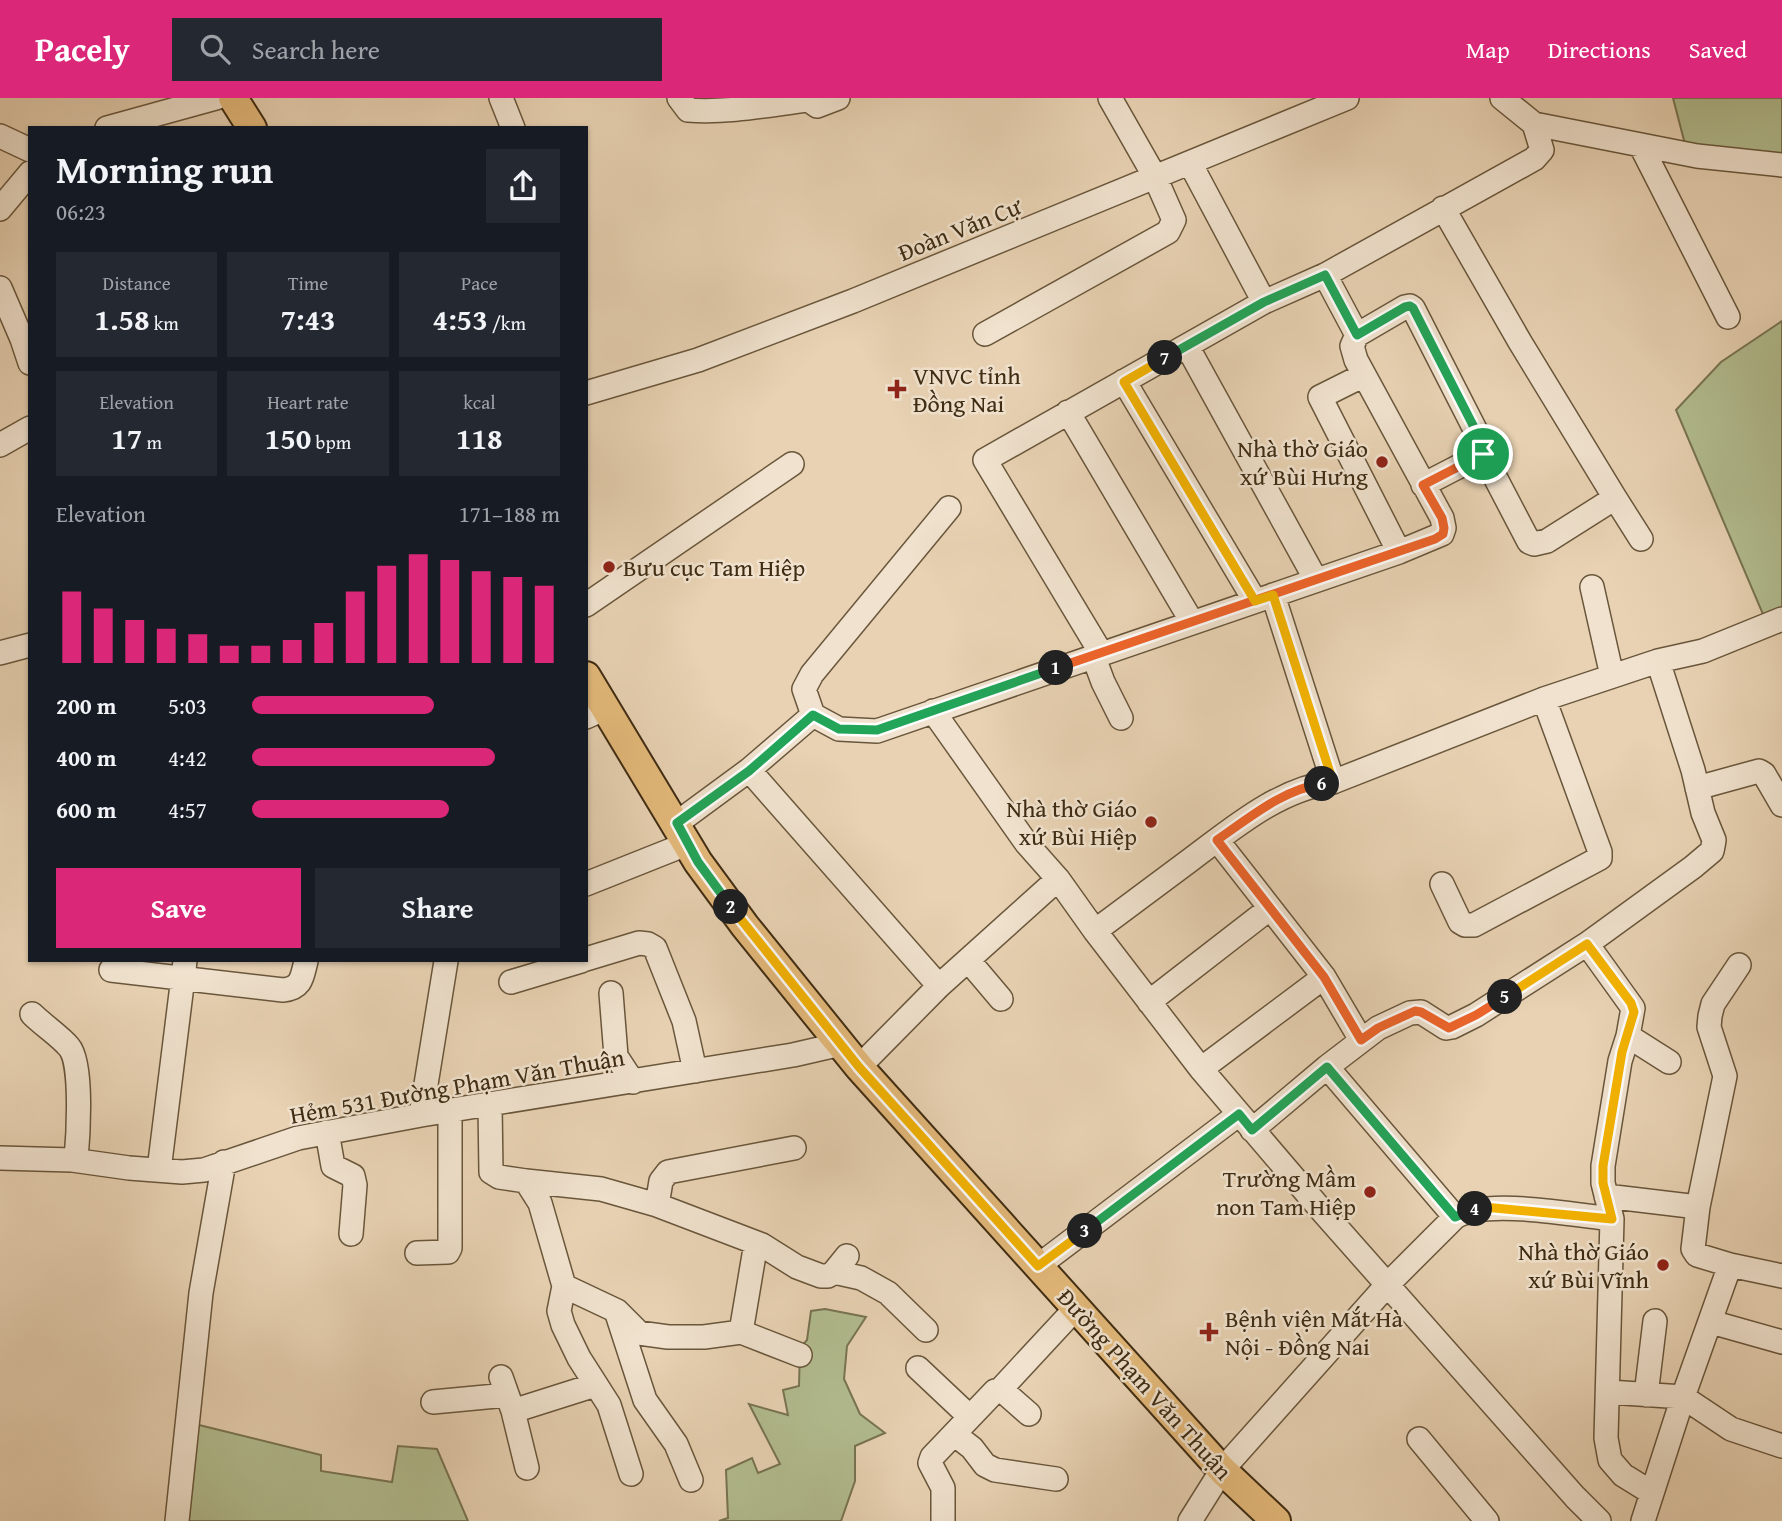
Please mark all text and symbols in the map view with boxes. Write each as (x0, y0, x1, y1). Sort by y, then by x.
search box (172, 18, 662, 81)
text: Pacely (35, 25, 130, 73)
icon: search (196, 30, 234, 68)
text: Search here (252, 30, 380, 69)
text: Map (1466, 32, 1510, 67)
text: Directions (1548, 32, 1651, 67)
text: Saved (1689, 32, 1747, 67)
text: Morning run (56, 141, 273, 197)
button: share (486, 149, 560, 223)
street label: Đoàn Văn Cự (893, 188, 1028, 270)
text: 06:23 (56, 195, 106, 228)
text: Distance (103, 269, 171, 297)
text: Time (288, 269, 328, 297)
text: Pace (461, 269, 498, 297)
text: 1.58 (94, 297, 150, 341)
text: 7:43 (280, 297, 336, 341)
text: 4:53 (433, 297, 488, 341)
text: km (150, 309, 179, 337)
text: /km (488, 309, 526, 337)
pin: 7 (1148, 341, 1182, 376)
text: 7 (1160, 343, 1169, 371)
place label: VNVC tỉnh Đồng Nai (913, 358, 1021, 421)
marker: VNVC tỉnh Đồng Nai (887, 379, 907, 399)
text: Elevation (99, 388, 174, 416)
text: Heart rate (267, 388, 349, 416)
text: kcal (463, 388, 496, 416)
text: 17 (111, 416, 142, 460)
text: 150 (265, 416, 311, 460)
text: 118 (456, 416, 503, 460)
pin (1453, 424, 1513, 484)
text: m (142, 428, 162, 456)
text: bpm (311, 428, 351, 456)
place label: Nhà thờ Giáo xứ Bùi Hưng (1237, 431, 1368, 494)
icon: arrive (1464, 435, 1502, 473)
marker: Nhà thờ Giáo xứ Bùi Hưng (1374, 454, 1390, 470)
text: Elevation (56, 497, 146, 530)
text: 171–188 m (459, 497, 560, 530)
place label: Bưu cục Tam Hiệp (623, 550, 805, 585)
marker: Bưu cục Tam Hiệp (601, 559, 617, 575)
pin: 1 (1038, 650, 1074, 686)
text: 1 (1051, 653, 1060, 681)
text: 200 m (56, 689, 117, 722)
text: 5:03 (168, 689, 207, 722)
text: 400 m (56, 741, 117, 774)
text: 4:42 (168, 741, 207, 774)
pin: 6 (1304, 766, 1340, 802)
text: 6 (1317, 769, 1326, 797)
place label: Nhà thờ Giáo xứ Bùi Hiệp (1006, 791, 1137, 854)
text: 600 m (56, 793, 117, 826)
text: 4:57 (168, 793, 207, 826)
marker: Nhà thờ Giáo xứ Bùi Hiệp (1143, 814, 1159, 830)
button: Save (56, 868, 301, 948)
button: Share (315, 868, 560, 948)
pin: 2 (714, 890, 748, 924)
text: 2 (726, 892, 735, 920)
pin: 5 (1488, 979, 1522, 1014)
text: 5 (1500, 982, 1509, 1010)
street label: Hẻm 531 Đường Phạm Văn Thuận (287, 1039, 627, 1133)
place label: Trường Mầm non Tam Hiệp (1216, 1161, 1356, 1224)
marker: Trường Mầm non Tam Hiệp (1362, 1184, 1378, 1200)
pin: 4 (1458, 1192, 1492, 1226)
text: 4 (1470, 1194, 1479, 1222)
pin: 3 (1068, 1214, 1102, 1248)
text: 3 (1080, 1216, 1089, 1244)
place label: Nhà thờ Giáo xứ Bùi Vĩnh (1518, 1234, 1650, 1297)
marker: Nhà thờ Giáo xứ Bùi Vĩnh (1655, 1257, 1671, 1273)
street label: Đường Phạm Văn Thuận (1049, 1281, 1241, 1488)
place label: Bệnh viện Mắt Hà Nội - Đồng Nai (1225, 1301, 1404, 1364)
marker: Bệnh viện Mắt Hà Nội - Đồng Nai (1199, 1322, 1219, 1342)

